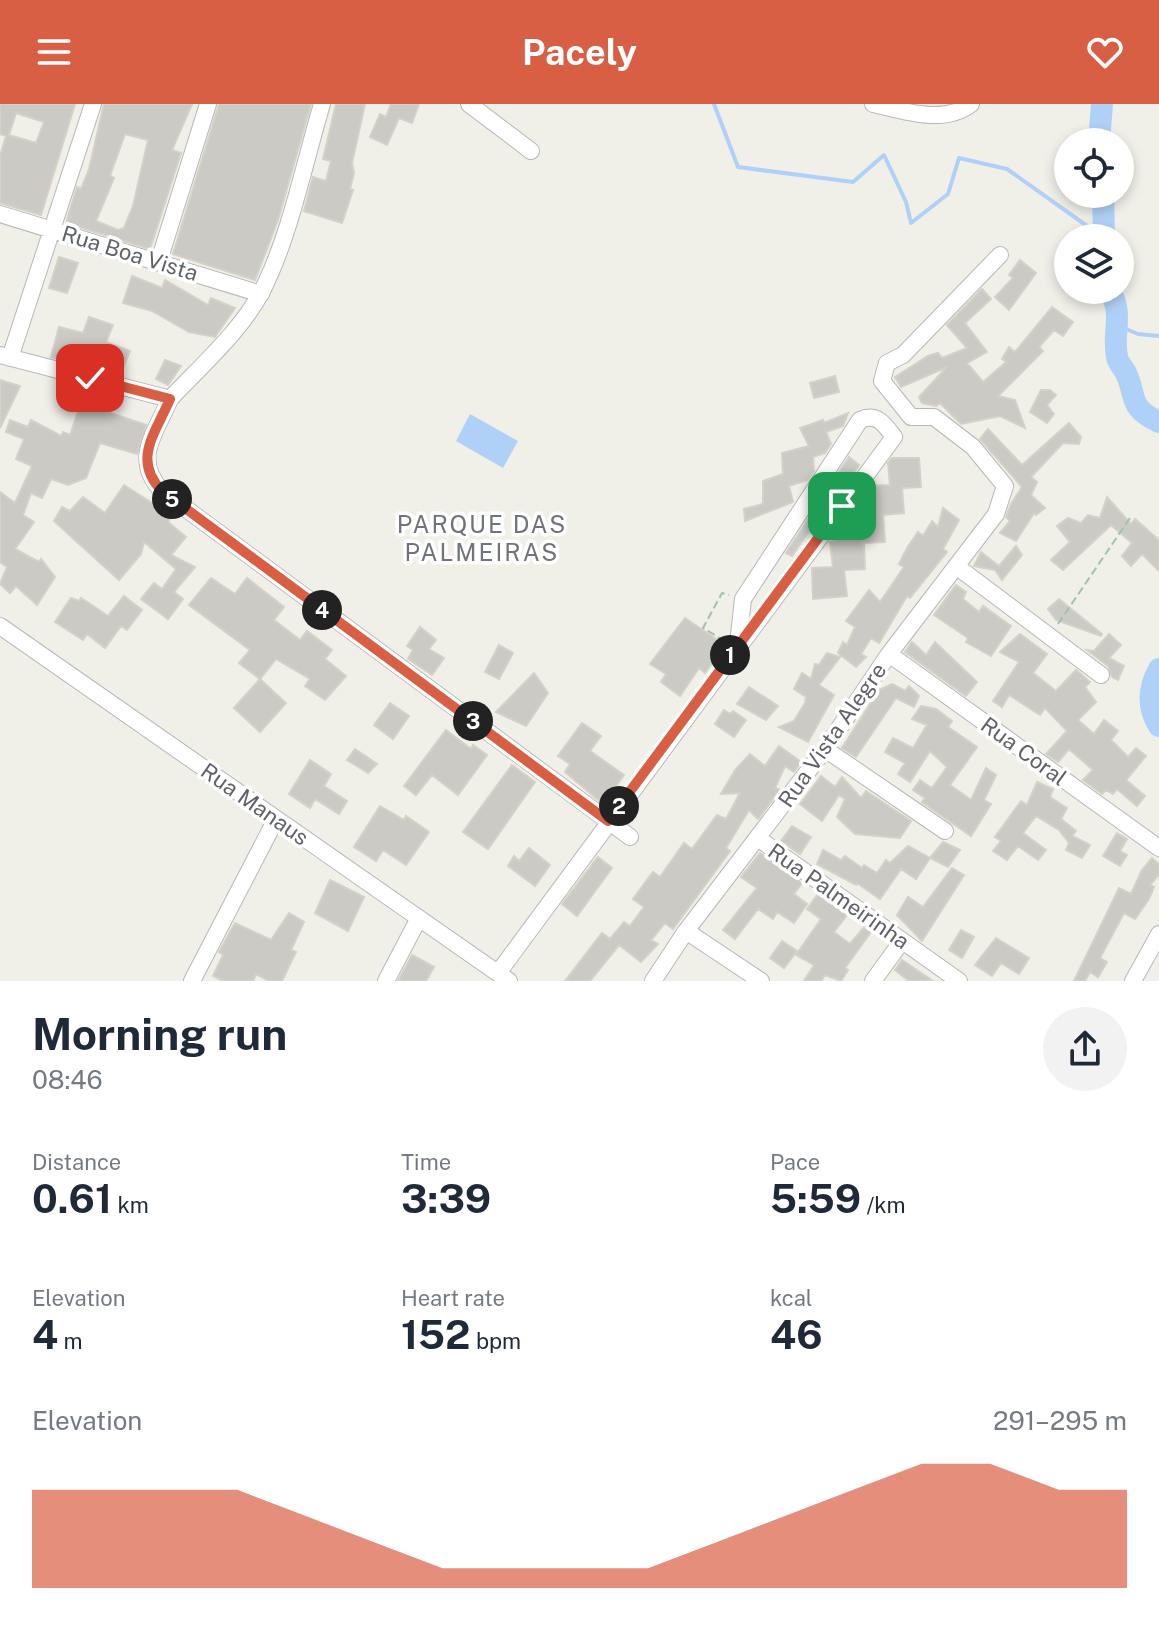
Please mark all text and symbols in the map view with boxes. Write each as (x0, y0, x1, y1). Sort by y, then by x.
icon: menu (32, 30, 76, 74)
icon: heart (1083, 30, 1127, 74)
text: Pacely (522, 31, 637, 73)
map controls (1054, 128, 1134, 304)
button: locate (1054, 128, 1134, 208)
street label: Rua Boa Vista (59, 220, 201, 286)
button: layers (1054, 224, 1134, 304)
pin (56, 344, 124, 412)
icon: check (68, 356, 112, 400)
pin (808, 472, 876, 540)
pin: 5 (152, 479, 192, 519)
icon: arrive (820, 484, 864, 528)
text: 5 (165, 486, 179, 512)
district label: PARQUE DAS PALMEIRAS (397, 510, 567, 566)
pin: 4 (302, 590, 342, 630)
text: 4 (315, 597, 329, 623)
pin: 1 (710, 635, 750, 675)
text: 1 (725, 642, 735, 668)
street label: Rua Vista Alegre (773, 658, 891, 812)
pin: 3 (453, 701, 493, 741)
text: 3 (466, 708, 480, 734)
street label: Rua Coral (976, 711, 1072, 791)
street label: Rua Manaus (196, 757, 314, 851)
pin: 2 (599, 786, 639, 826)
text: 2 (612, 793, 626, 819)
street label: Rua Palmeirinha (763, 838, 915, 954)
button: share (1043, 1007, 1127, 1091)
text: Morning run (32, 1008, 287, 1060)
text: 08:46 (32, 1064, 103, 1095)
text: Distance (32, 1149, 121, 1175)
text: Time (401, 1149, 451, 1175)
text: Pace (770, 1149, 820, 1175)
text: 0.61 (32, 1175, 112, 1222)
text: 3:39 (401, 1175, 491, 1222)
text: 5:59 (770, 1175, 861, 1222)
text: km (112, 1192, 149, 1218)
text: /km (861, 1192, 906, 1218)
text: Elevation (32, 1285, 125, 1311)
text: Heart rate (401, 1285, 505, 1311)
text: kcal (770, 1285, 812, 1311)
text: 4 (32, 1311, 58, 1358)
text: 152 (401, 1311, 471, 1358)
text: 46 (770, 1311, 823, 1358)
text: m (58, 1328, 83, 1354)
text: bpm (471, 1328, 521, 1354)
text: Elevation (32, 1405, 142, 1436)
text: 291–295 m (993, 1405, 1127, 1436)

